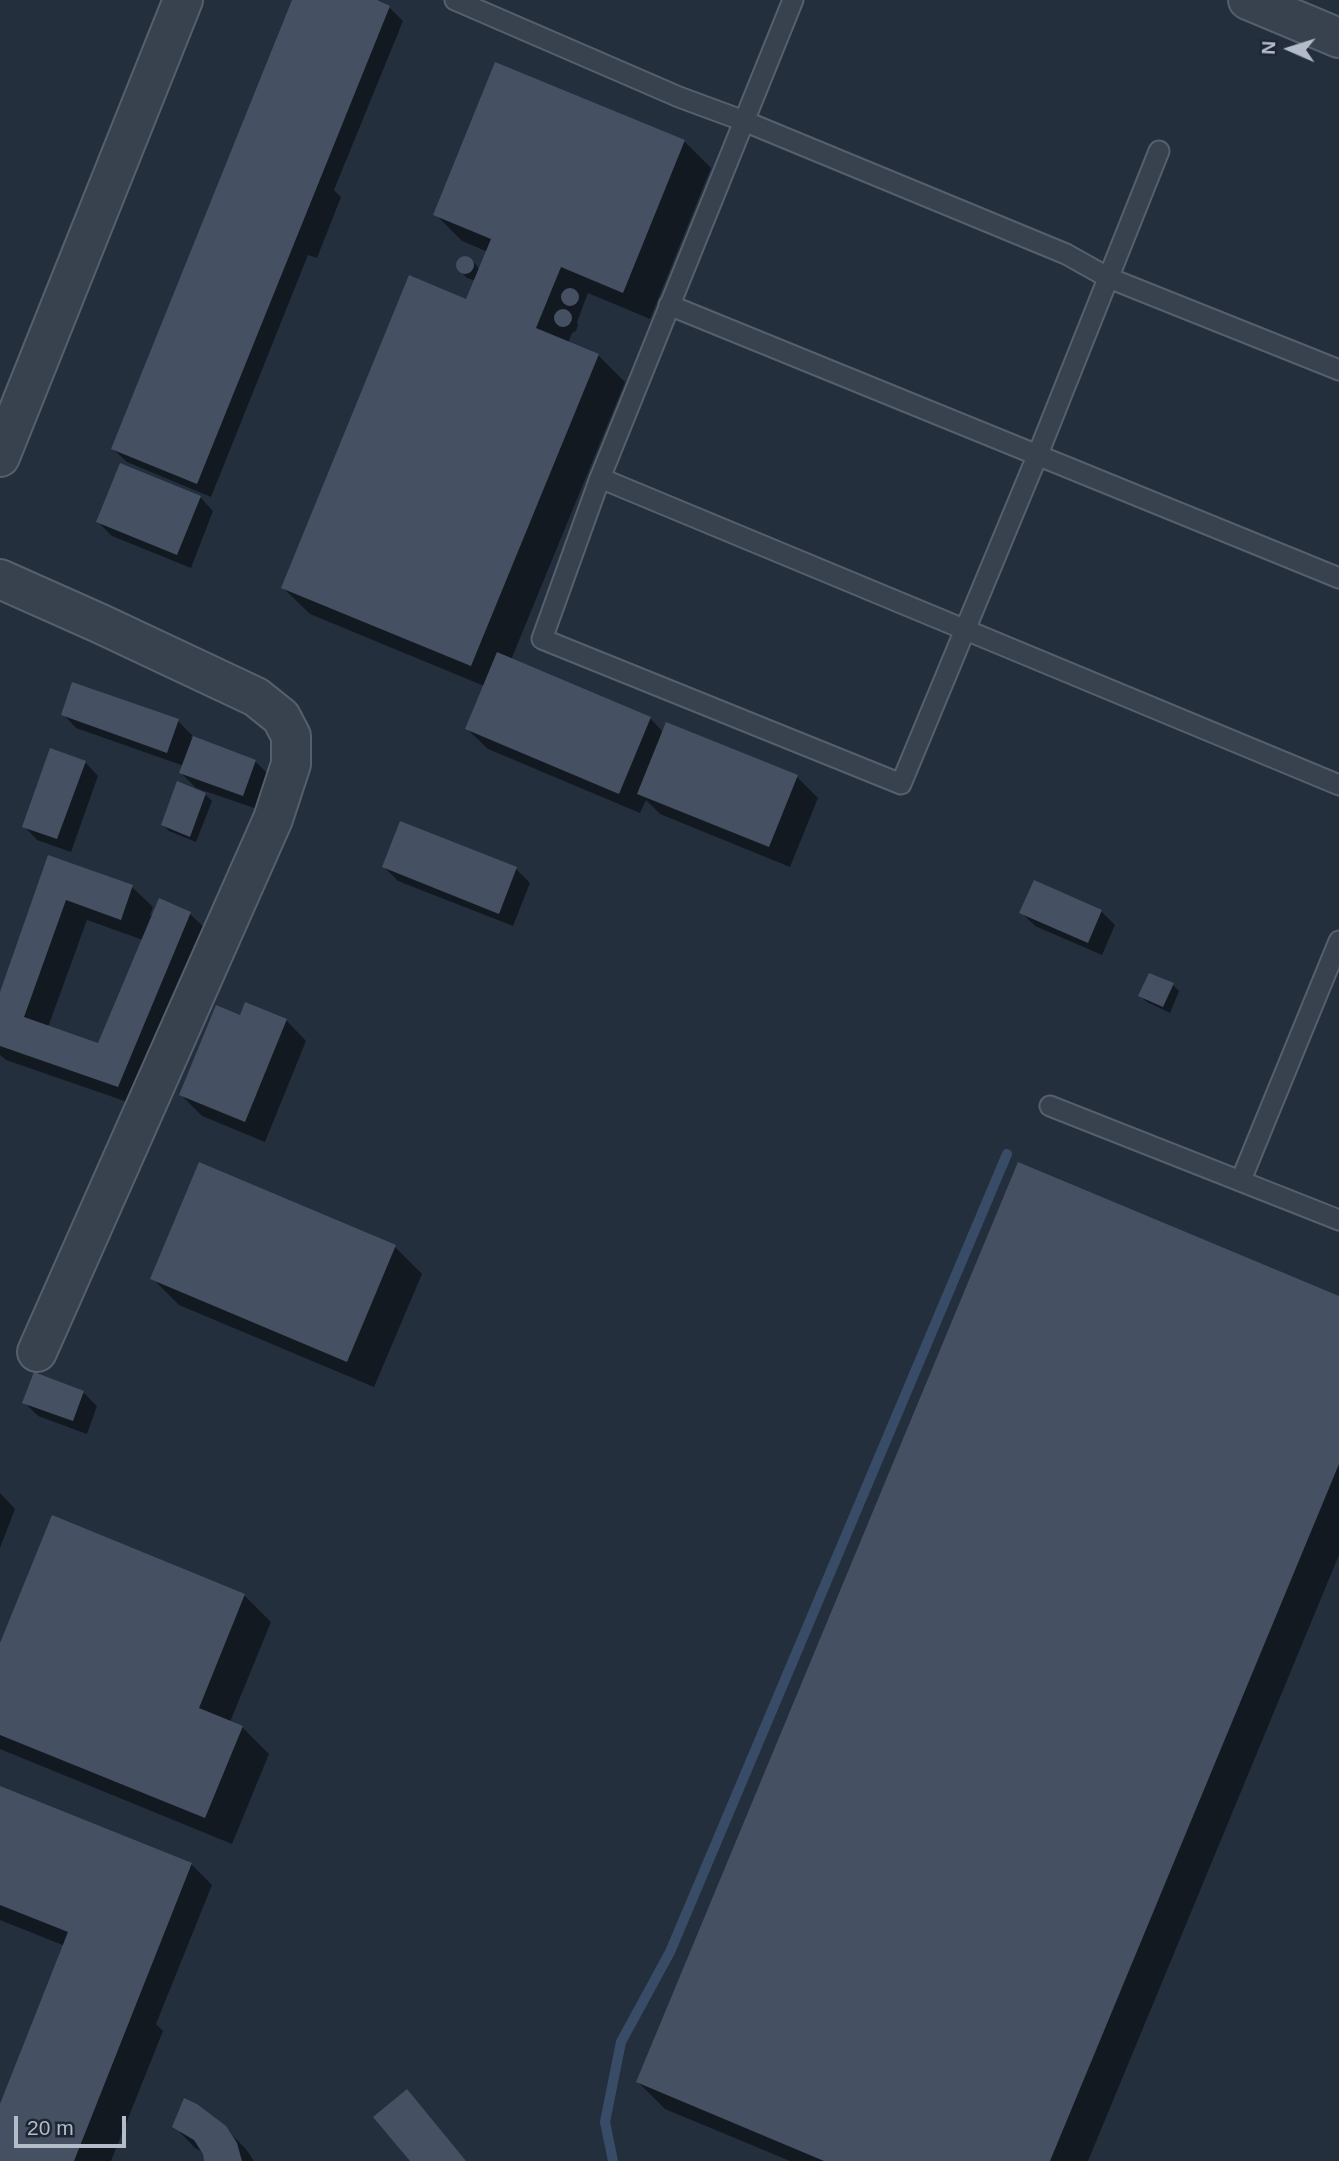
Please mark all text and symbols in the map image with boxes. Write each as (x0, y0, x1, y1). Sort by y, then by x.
north arrow (1255, 14, 1325, 84)
text: N (1258, 40, 1279, 55)
scale bar (18, 2102, 130, 2146)
text: 20 m (27, 2116, 74, 2139)

